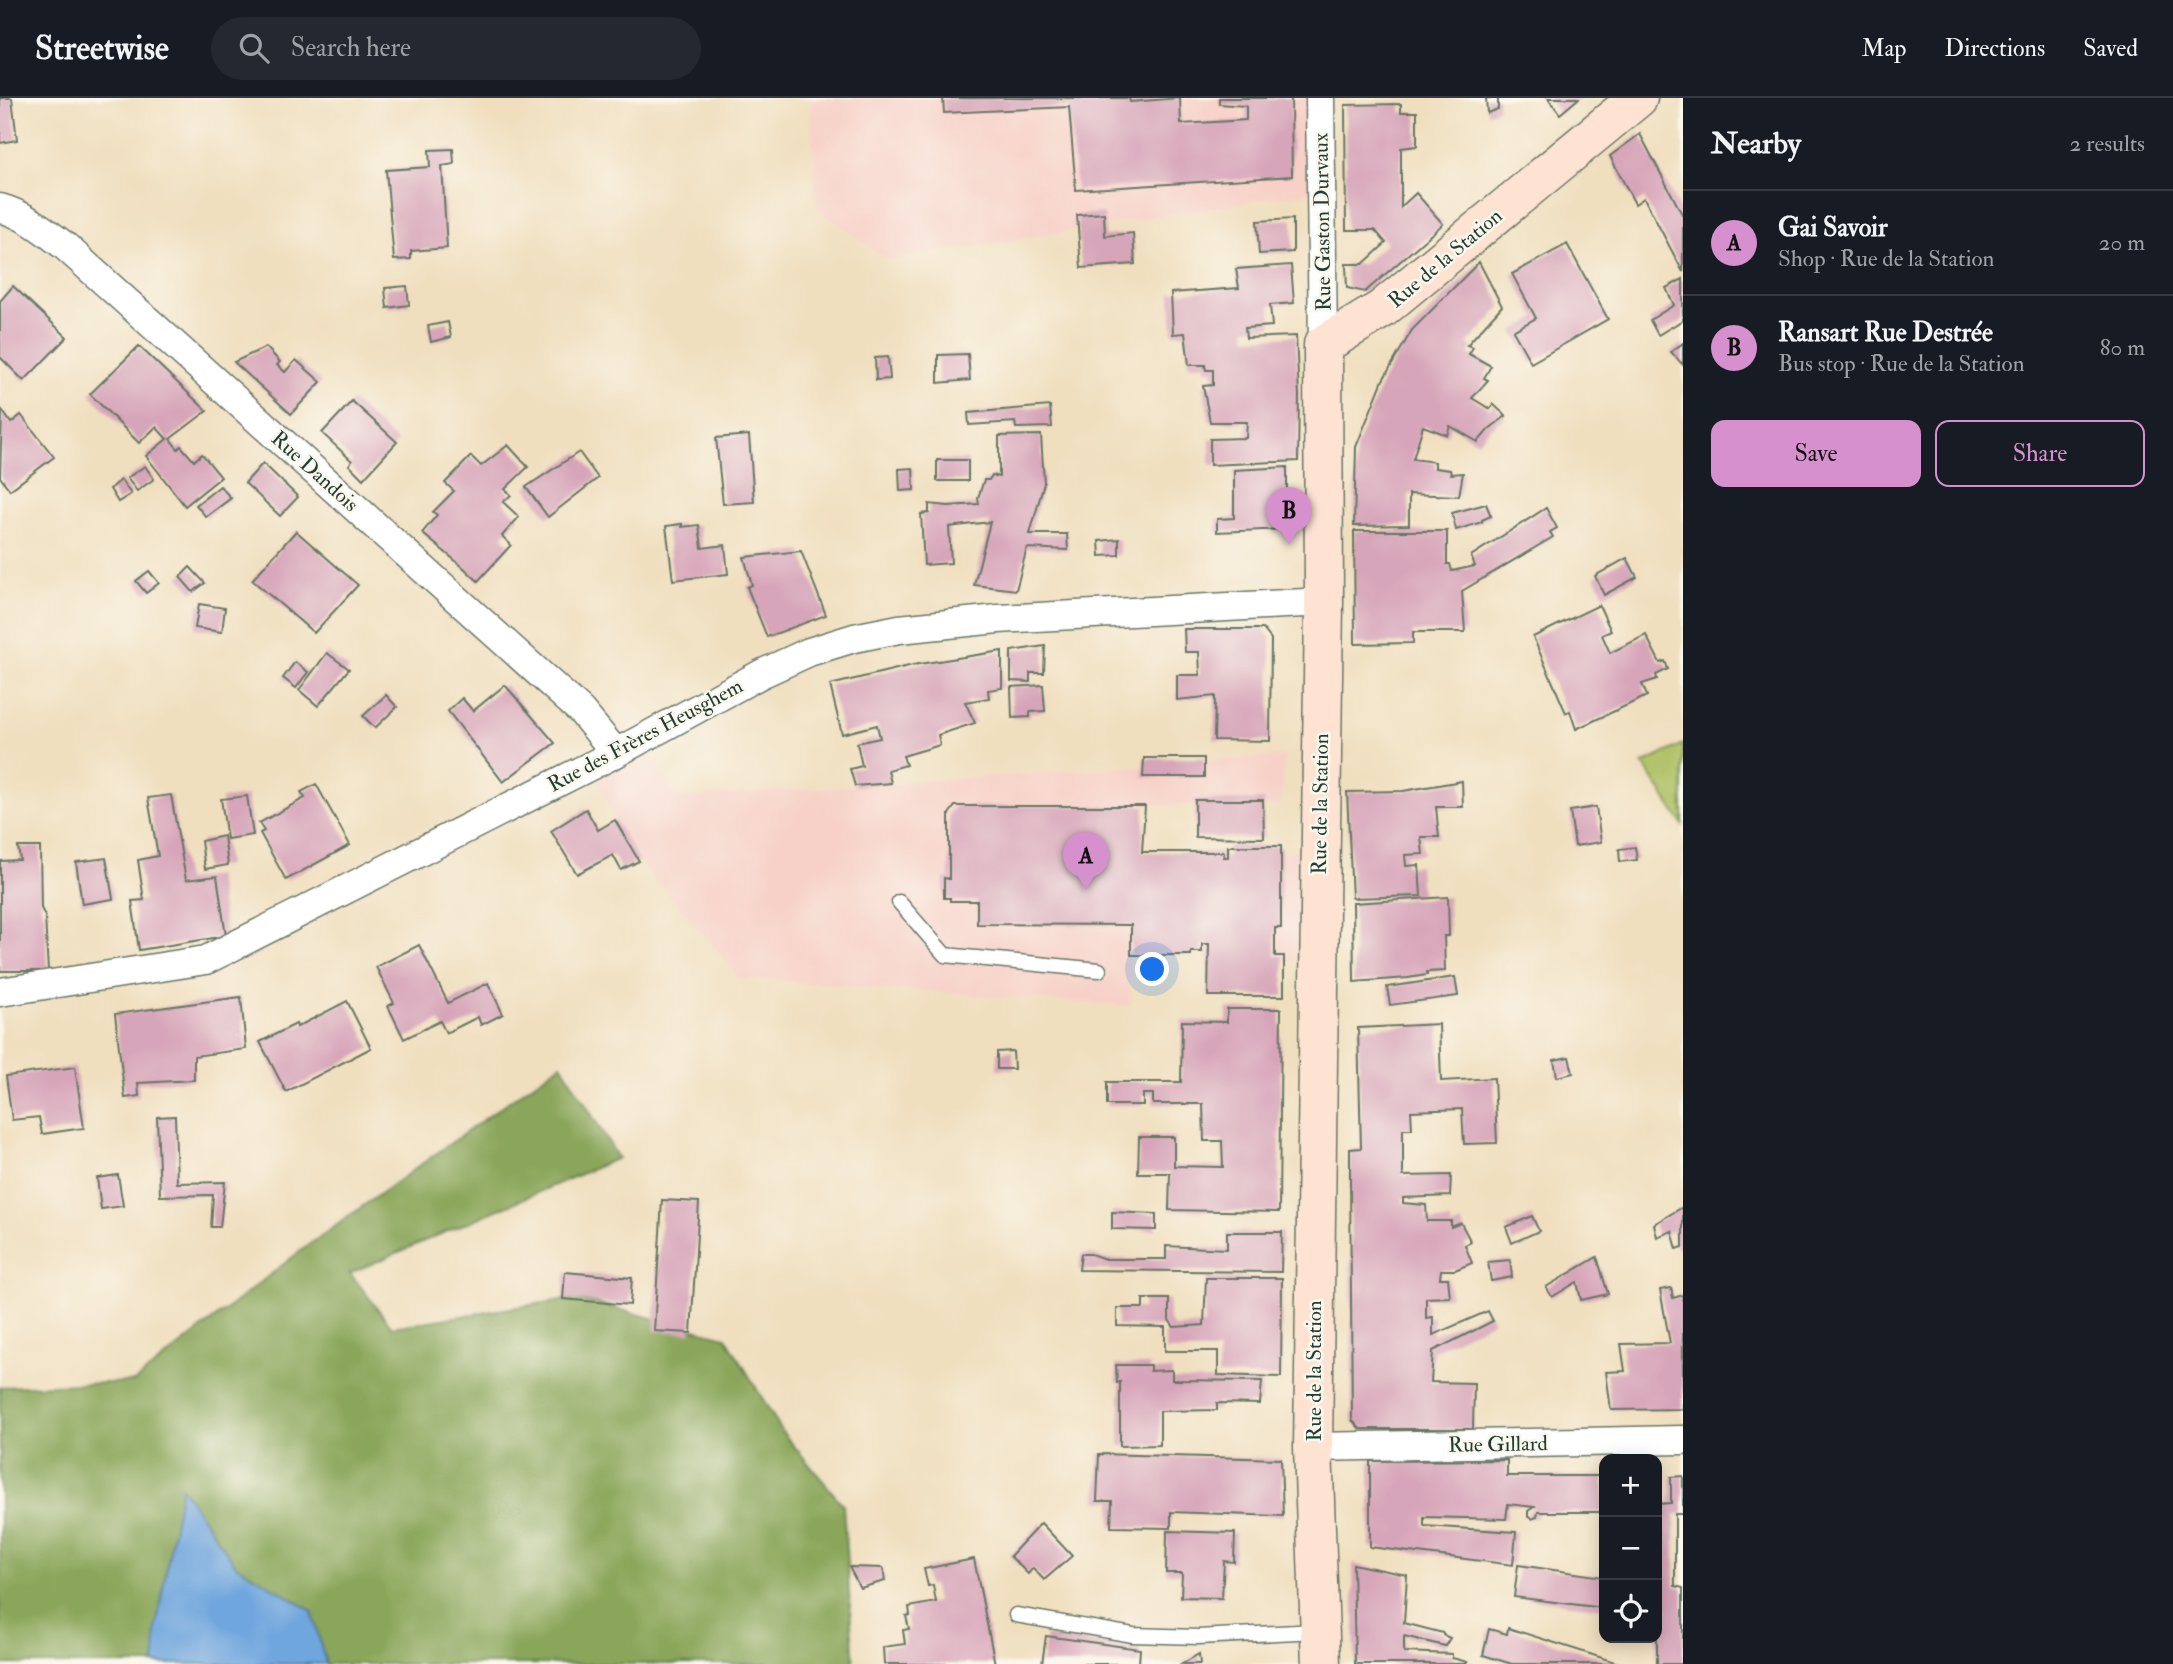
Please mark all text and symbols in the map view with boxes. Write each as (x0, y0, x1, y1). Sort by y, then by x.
search box (211, 17, 701, 80)
text: Streetwise (35, 28, 169, 69)
icon: search (235, 29, 273, 67)
text: Search here (291, 32, 411, 64)
text: Map (1861, 33, 1906, 64)
text: Directions (1944, 33, 2045, 64)
text: Saved (2083, 33, 2138, 64)
text: Nearby (1711, 125, 1801, 162)
text: 2 results (2070, 129, 2145, 158)
street label: Rue Gaston Durvaux (1307, 132, 1338, 311)
street label: Rue de la Station (1383, 203, 1508, 314)
text: Gai Savoir (1778, 212, 1888, 244)
text: A (1727, 228, 1741, 257)
text: 20 m (2099, 228, 2145, 257)
text: Shop · Rue de la Station (1778, 244, 1994, 273)
text: Ransart Rue Destrée (1778, 317, 1993, 349)
text: B (1726, 333, 1742, 362)
text: 80 m (2100, 333, 2145, 362)
text: Bus stop · Rue de la Station (1778, 349, 2025, 378)
button: Save (1711, 420, 1921, 487)
button: Share (1935, 420, 2145, 487)
street label: Rue Dandois (265, 425, 364, 518)
pin: B (1266, 487, 1312, 545)
street label: Rue des Frères Heusghem (543, 673, 747, 798)
street label: Rue de la Station (1306, 733, 1335, 875)
pin: A (1063, 832, 1109, 890)
your location (1135, 952, 1169, 986)
street label: Rue de la Station (1301, 1300, 1328, 1442)
street label: Rue Gillard (1448, 1430, 1549, 1459)
map controls (1599, 1454, 1662, 1643)
button: + (1599, 1454, 1662, 1517)
button: − (1599, 1517, 1662, 1580)
button: locate (1599, 1580, 1662, 1643)

